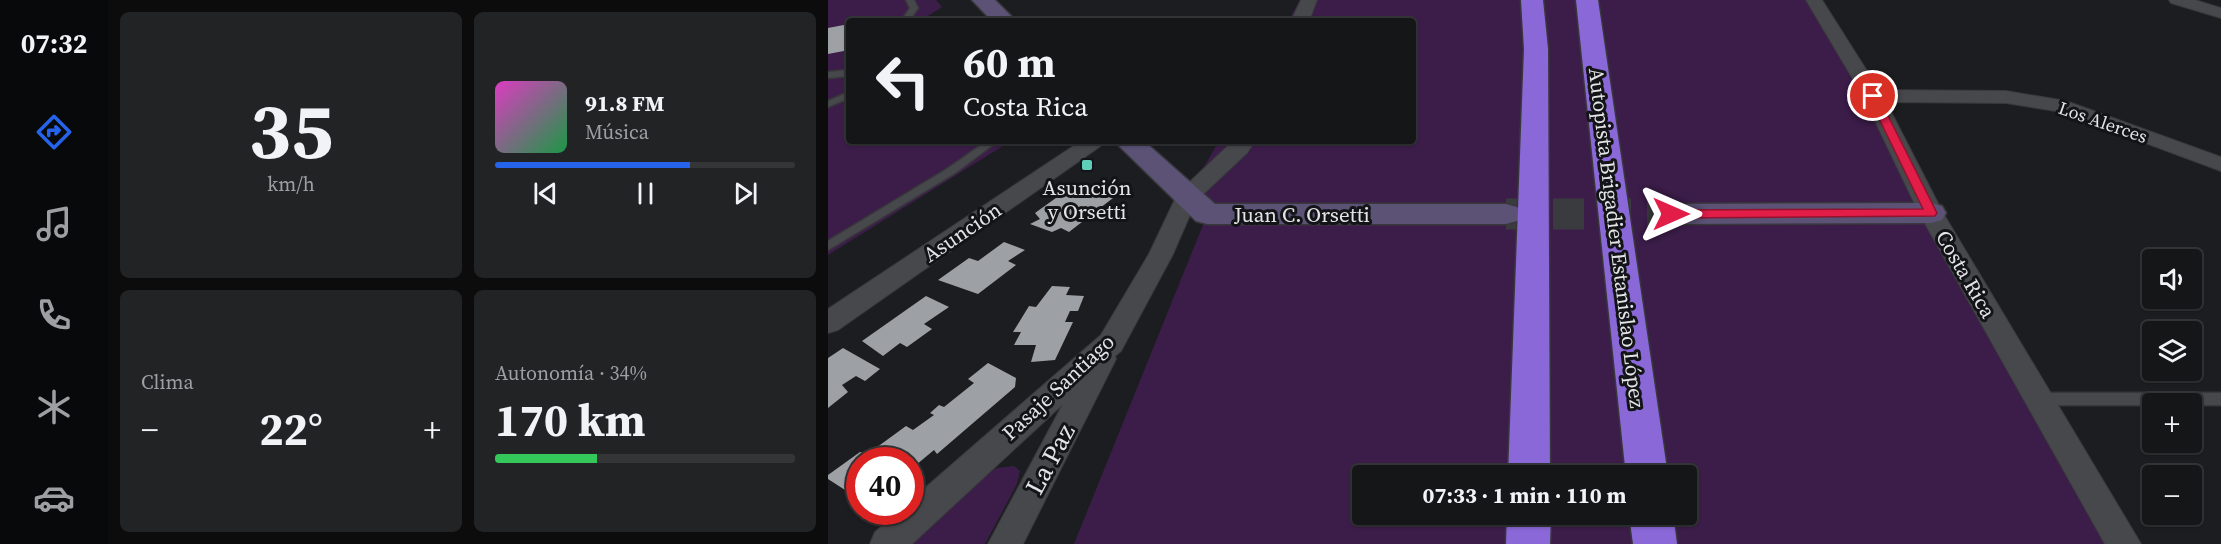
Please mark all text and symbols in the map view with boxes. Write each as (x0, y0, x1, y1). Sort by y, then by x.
text: 07:32 (21, 25, 87, 62)
text: 60 m (963, 33, 1056, 91)
icon: left (864, 42, 942, 120)
street label: Autopista Brigadier Estanislao López (1582, 66, 1652, 410)
pin (1847, 70, 1898, 121)
text: 35 (249, 77, 333, 184)
icon: arrive (1856, 79, 1889, 112)
text: 91.8 FM (585, 88, 664, 118)
text: Costa Rica (963, 88, 1088, 125)
street label: Los Alerces (2055, 95, 2151, 149)
icon: directions (33, 111, 75, 153)
text: Música (585, 118, 649, 146)
marker: Asunción y Orsetti (1080, 158, 1094, 172)
text: km/h (267, 170, 315, 198)
place label: Asunción y Orsetti (1043, 173, 1132, 226)
icon: previous (529, 177, 562, 210)
icon: pause (629, 177, 662, 210)
icon: next (729, 177, 762, 210)
position arrow (1639, 182, 1703, 246)
street label: Asunción (917, 195, 1007, 269)
street label: Juan C. Orsetti (1233, 200, 1370, 229)
icon: music (33, 203, 75, 245)
street label: Costa Rica (1929, 225, 2003, 324)
map controls (2142, 249, 2202, 525)
button: sound (2142, 249, 2202, 309)
icon: phone (33, 294, 75, 336)
button: layers (2142, 321, 2202, 381)
street label: Pasaje Santiago (995, 327, 1121, 447)
text: Autonomía · 34% (495, 359, 647, 387)
text: Clima (141, 368, 194, 396)
icon: climate (33, 386, 75, 428)
text: 170 km (495, 389, 646, 451)
button: + (2142, 393, 2202, 453)
text: 22° (259, 398, 323, 460)
text: − (141, 407, 159, 452)
text: + (423, 407, 441, 452)
street label: La Paz (1016, 417, 1084, 501)
speed limit sign: 40 (846, 447, 924, 525)
button: − (2142, 465, 2202, 525)
icon: car (33, 477, 75, 519)
text: 07:33 · 1 min · 110 m (1423, 480, 1626, 510)

